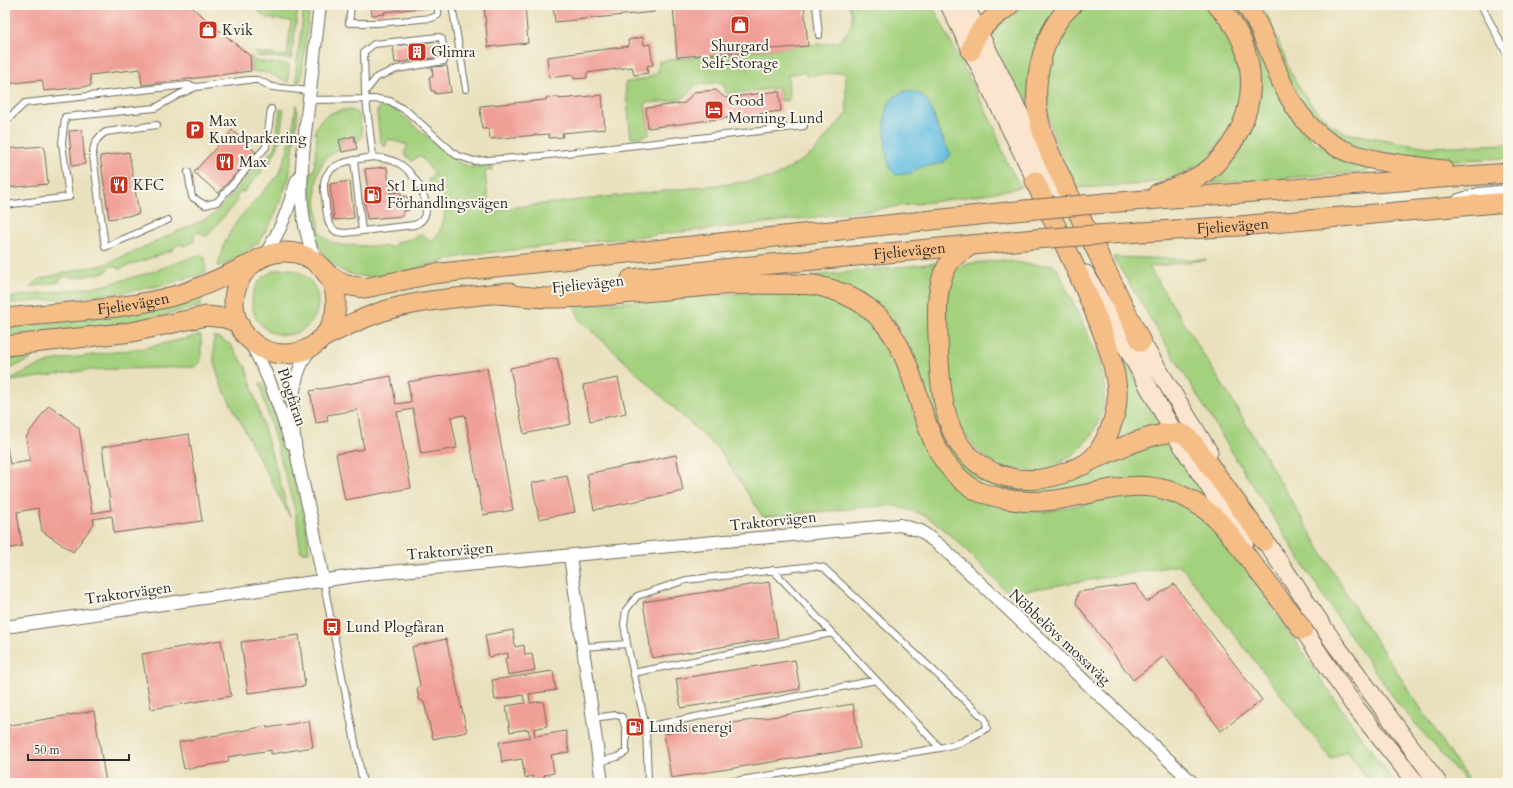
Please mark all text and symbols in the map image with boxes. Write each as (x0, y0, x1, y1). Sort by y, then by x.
shop icon: Shurgard Self-Storage (729, 14, 751, 36)
shop icon: Kvik (197, 19, 219, 41)
place label: Kvik (222, 20, 253, 40)
place label: Shurgard Self-Storage (702, 36, 779, 73)
building icon: Glimra (406, 41, 428, 63)
place label: Glimra (431, 42, 476, 62)
place label: Good Morning Lund (728, 91, 823, 128)
hotel icon: Good Morning Lund (703, 99, 725, 121)
place label: Max Kundparkering (209, 111, 307, 148)
parking icon: Max Kundparkering (184, 119, 206, 141)
restaurant icon: Max (214, 151, 236, 173)
place label: Max (239, 152, 268, 172)
restaurant icon: KFC (108, 174, 130, 196)
place label: KFC (133, 175, 164, 195)
place label: St1 Lund Förhandlingsvägen (387, 176, 509, 213)
fuel station icon: St1 Lund Förhandlingsvägen (362, 184, 384, 206)
street label: Fjelievägen (1196, 213, 1270, 239)
street label: Fjelievägen (873, 237, 947, 264)
street label: Fjelievägen (551, 270, 626, 298)
street label: Fjelievägen (96, 287, 172, 319)
street label: Plogfåran (273, 365, 311, 429)
street label: Traktorvägen (729, 506, 818, 536)
street label: Traktorvägen (406, 537, 495, 565)
street label: Traktorvägen (83, 577, 173, 609)
street label: Nöbbelövs mossaväg (1005, 585, 1116, 690)
bus stop icon: Lund Plogfåran (321, 616, 343, 638)
place label: Lund Plogfåran (346, 617, 445, 637)
fuel station icon: Lunds energi (624, 716, 646, 738)
place label: Lunds energi (649, 717, 732, 737)
scale bar (28, 736, 129, 762)
text: 50 m (34, 742, 61, 758)

